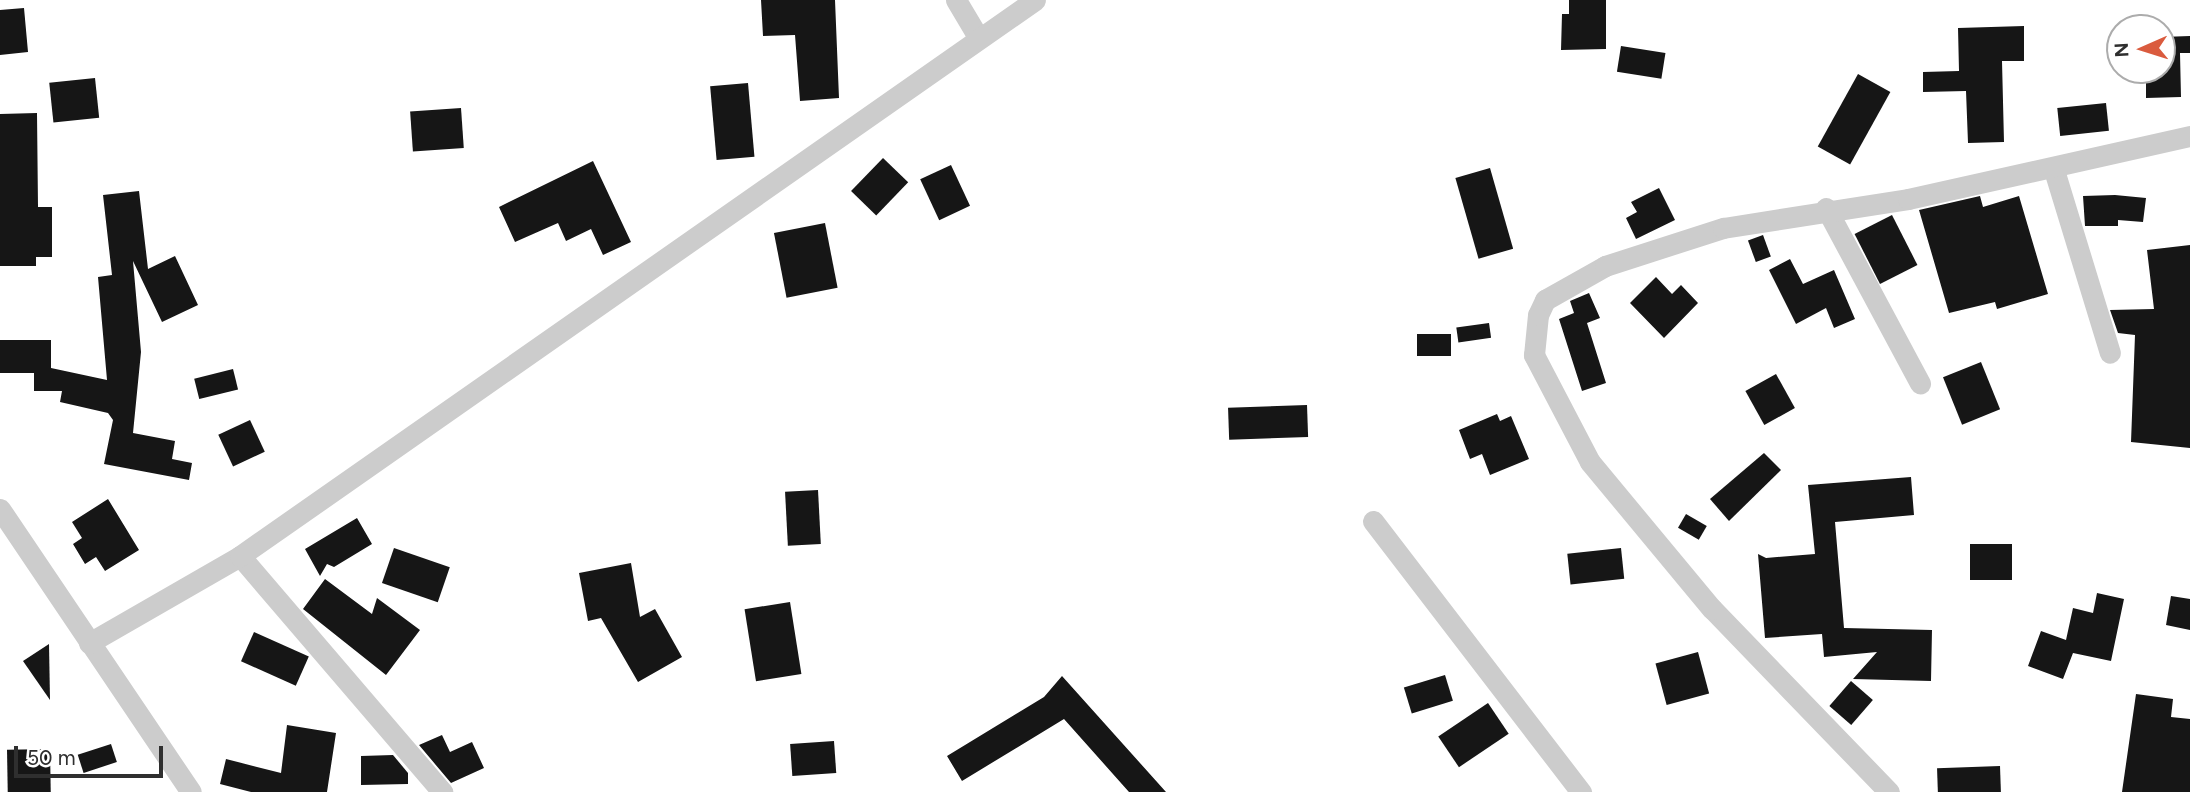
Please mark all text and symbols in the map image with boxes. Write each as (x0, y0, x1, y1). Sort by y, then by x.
north arrow (2106, 14, 2176, 84)
text: N (2110, 42, 2133, 58)
scale bar (18, 732, 166, 776)
text: 50 m (27, 745, 76, 770)

